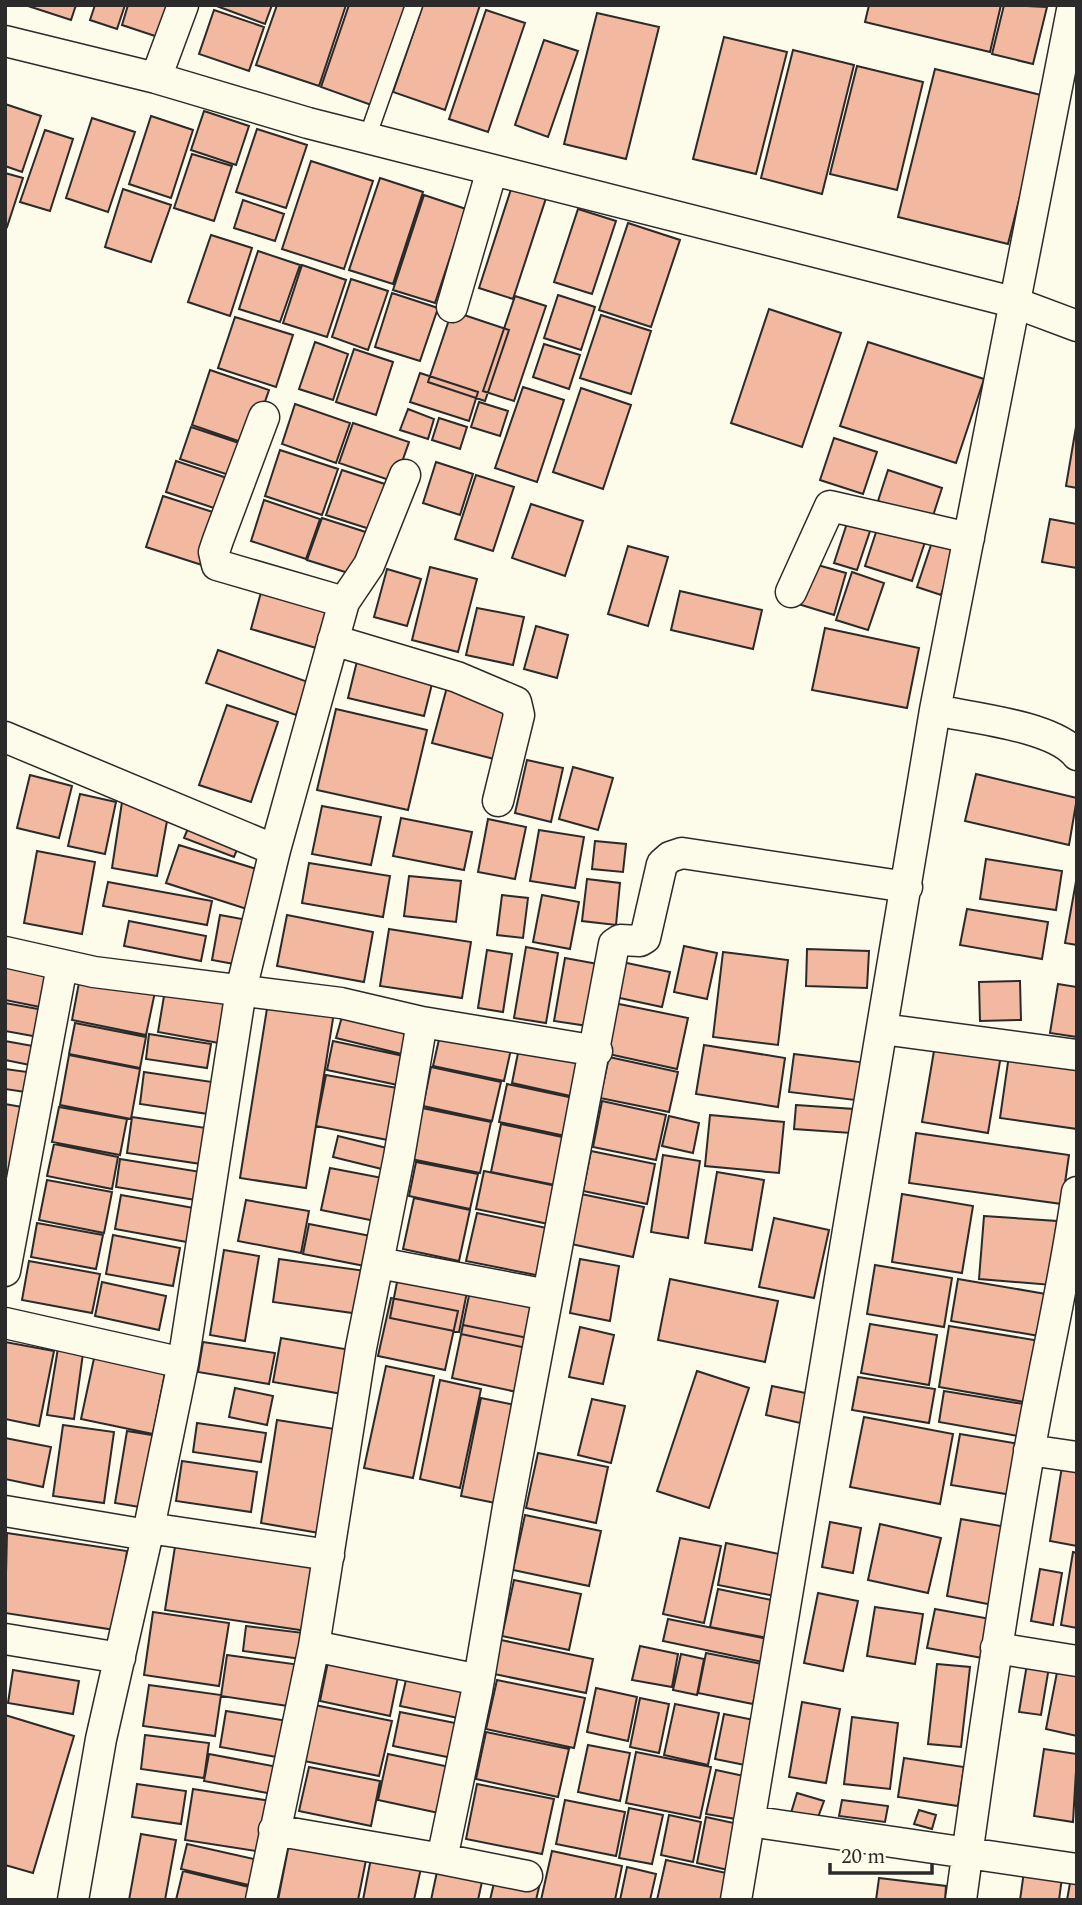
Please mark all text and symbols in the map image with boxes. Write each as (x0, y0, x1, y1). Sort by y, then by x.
scale bar (830, 1832, 932, 1876)
text: 20 m (841, 1841, 885, 1873)

